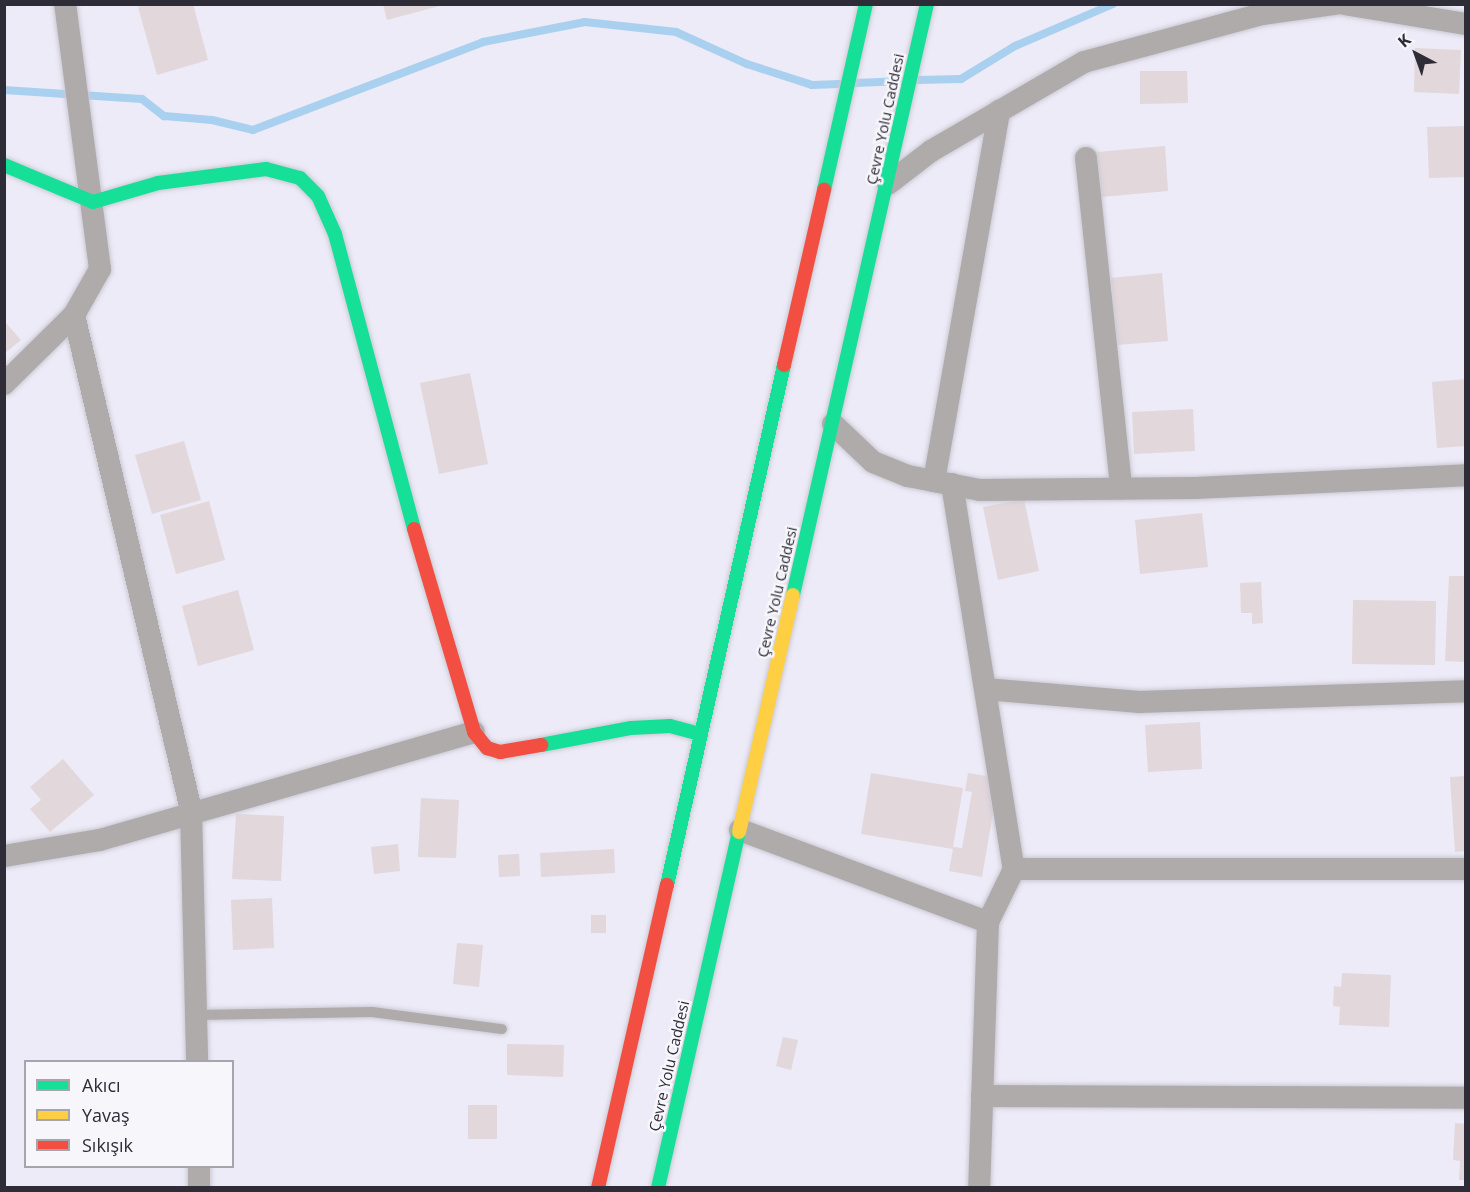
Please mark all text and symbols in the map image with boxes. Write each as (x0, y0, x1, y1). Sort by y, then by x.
north arrow (1386, 24, 1446, 84)
text: K (1393, 29, 1415, 52)
street label: Çevre Yolu Caddesi (862, 52, 908, 186)
street label: Çevre Yolu Caddesi (753, 525, 801, 659)
street label: Çevre Yolu Caddesi (645, 999, 693, 1133)
legend (24, 1060, 234, 1168)
text: Akıcı (82, 1073, 121, 1097)
text: Yavaş (82, 1103, 130, 1127)
text: Sıkışık (82, 1133, 133, 1157)

